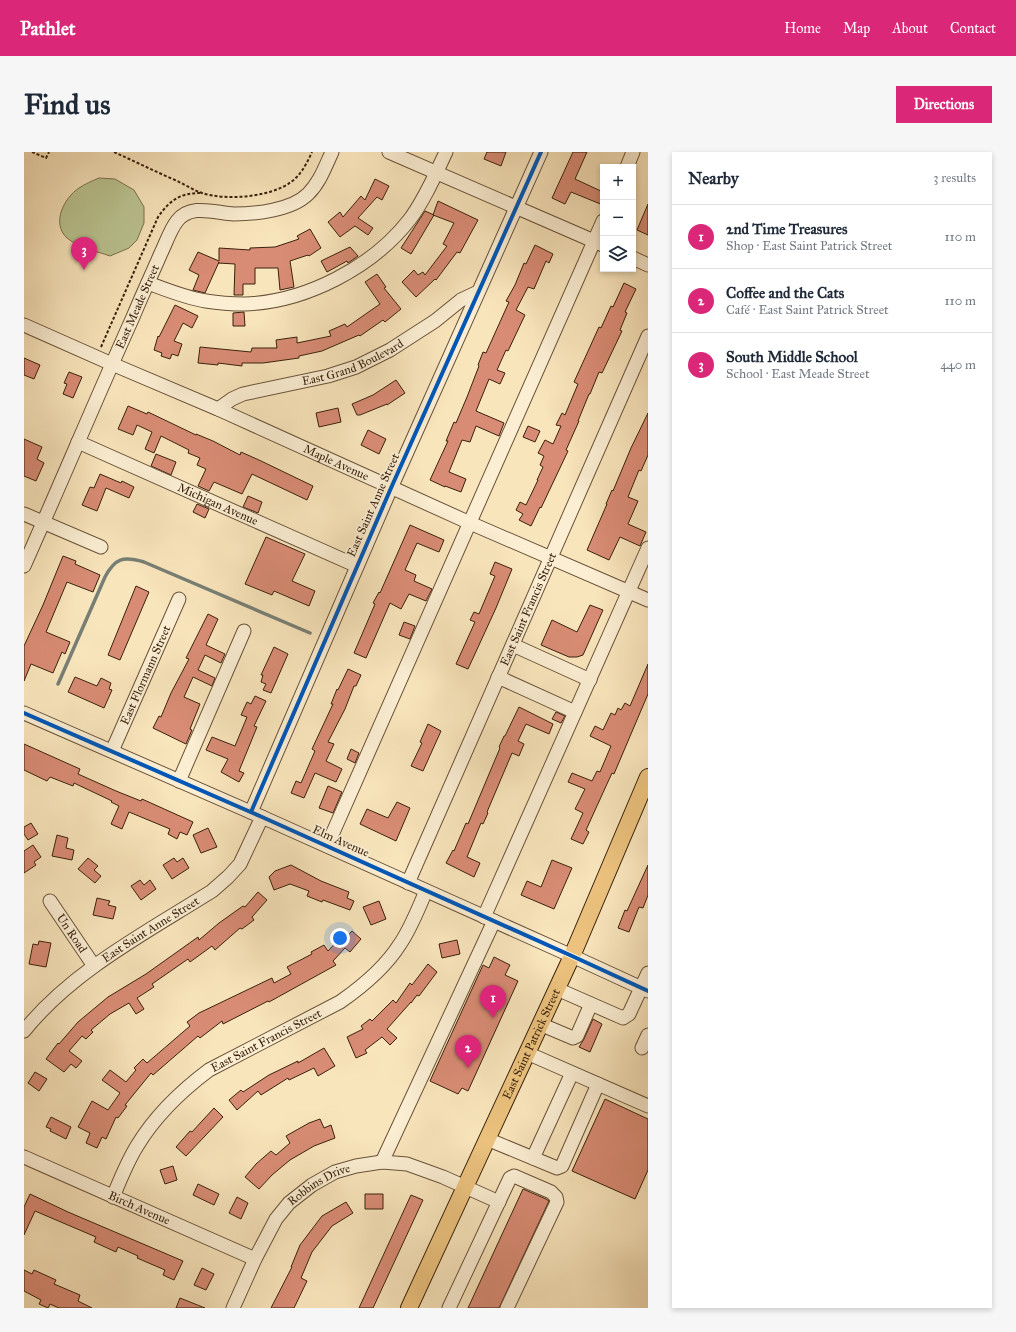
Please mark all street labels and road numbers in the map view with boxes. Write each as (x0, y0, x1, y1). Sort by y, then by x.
street label: East Meade Street (113, 262, 162, 351)
street label: East Grand Boulevard (301, 336, 406, 388)
street label: Maple Avenue (301, 442, 371, 483)
street label: East Saint Anne Street (344, 450, 402, 559)
street label: Michigan Avenue (175, 480, 260, 528)
street label: East Saint Francis Street (497, 550, 559, 668)
street label: East Flormann Street (117, 622, 174, 727)
street label: Elm Avenue (310, 822, 372, 860)
street label: East Saint Anne Street (99, 893, 202, 965)
street label: Un Road (54, 911, 90, 955)
street label: East Saint Patrick Street (500, 986, 563, 1101)
street label: East Saint Francis Street (209, 1006, 324, 1075)
street label: Robbins Drive (285, 1161, 352, 1208)
street label: Birch Avenue (106, 1188, 172, 1228)

